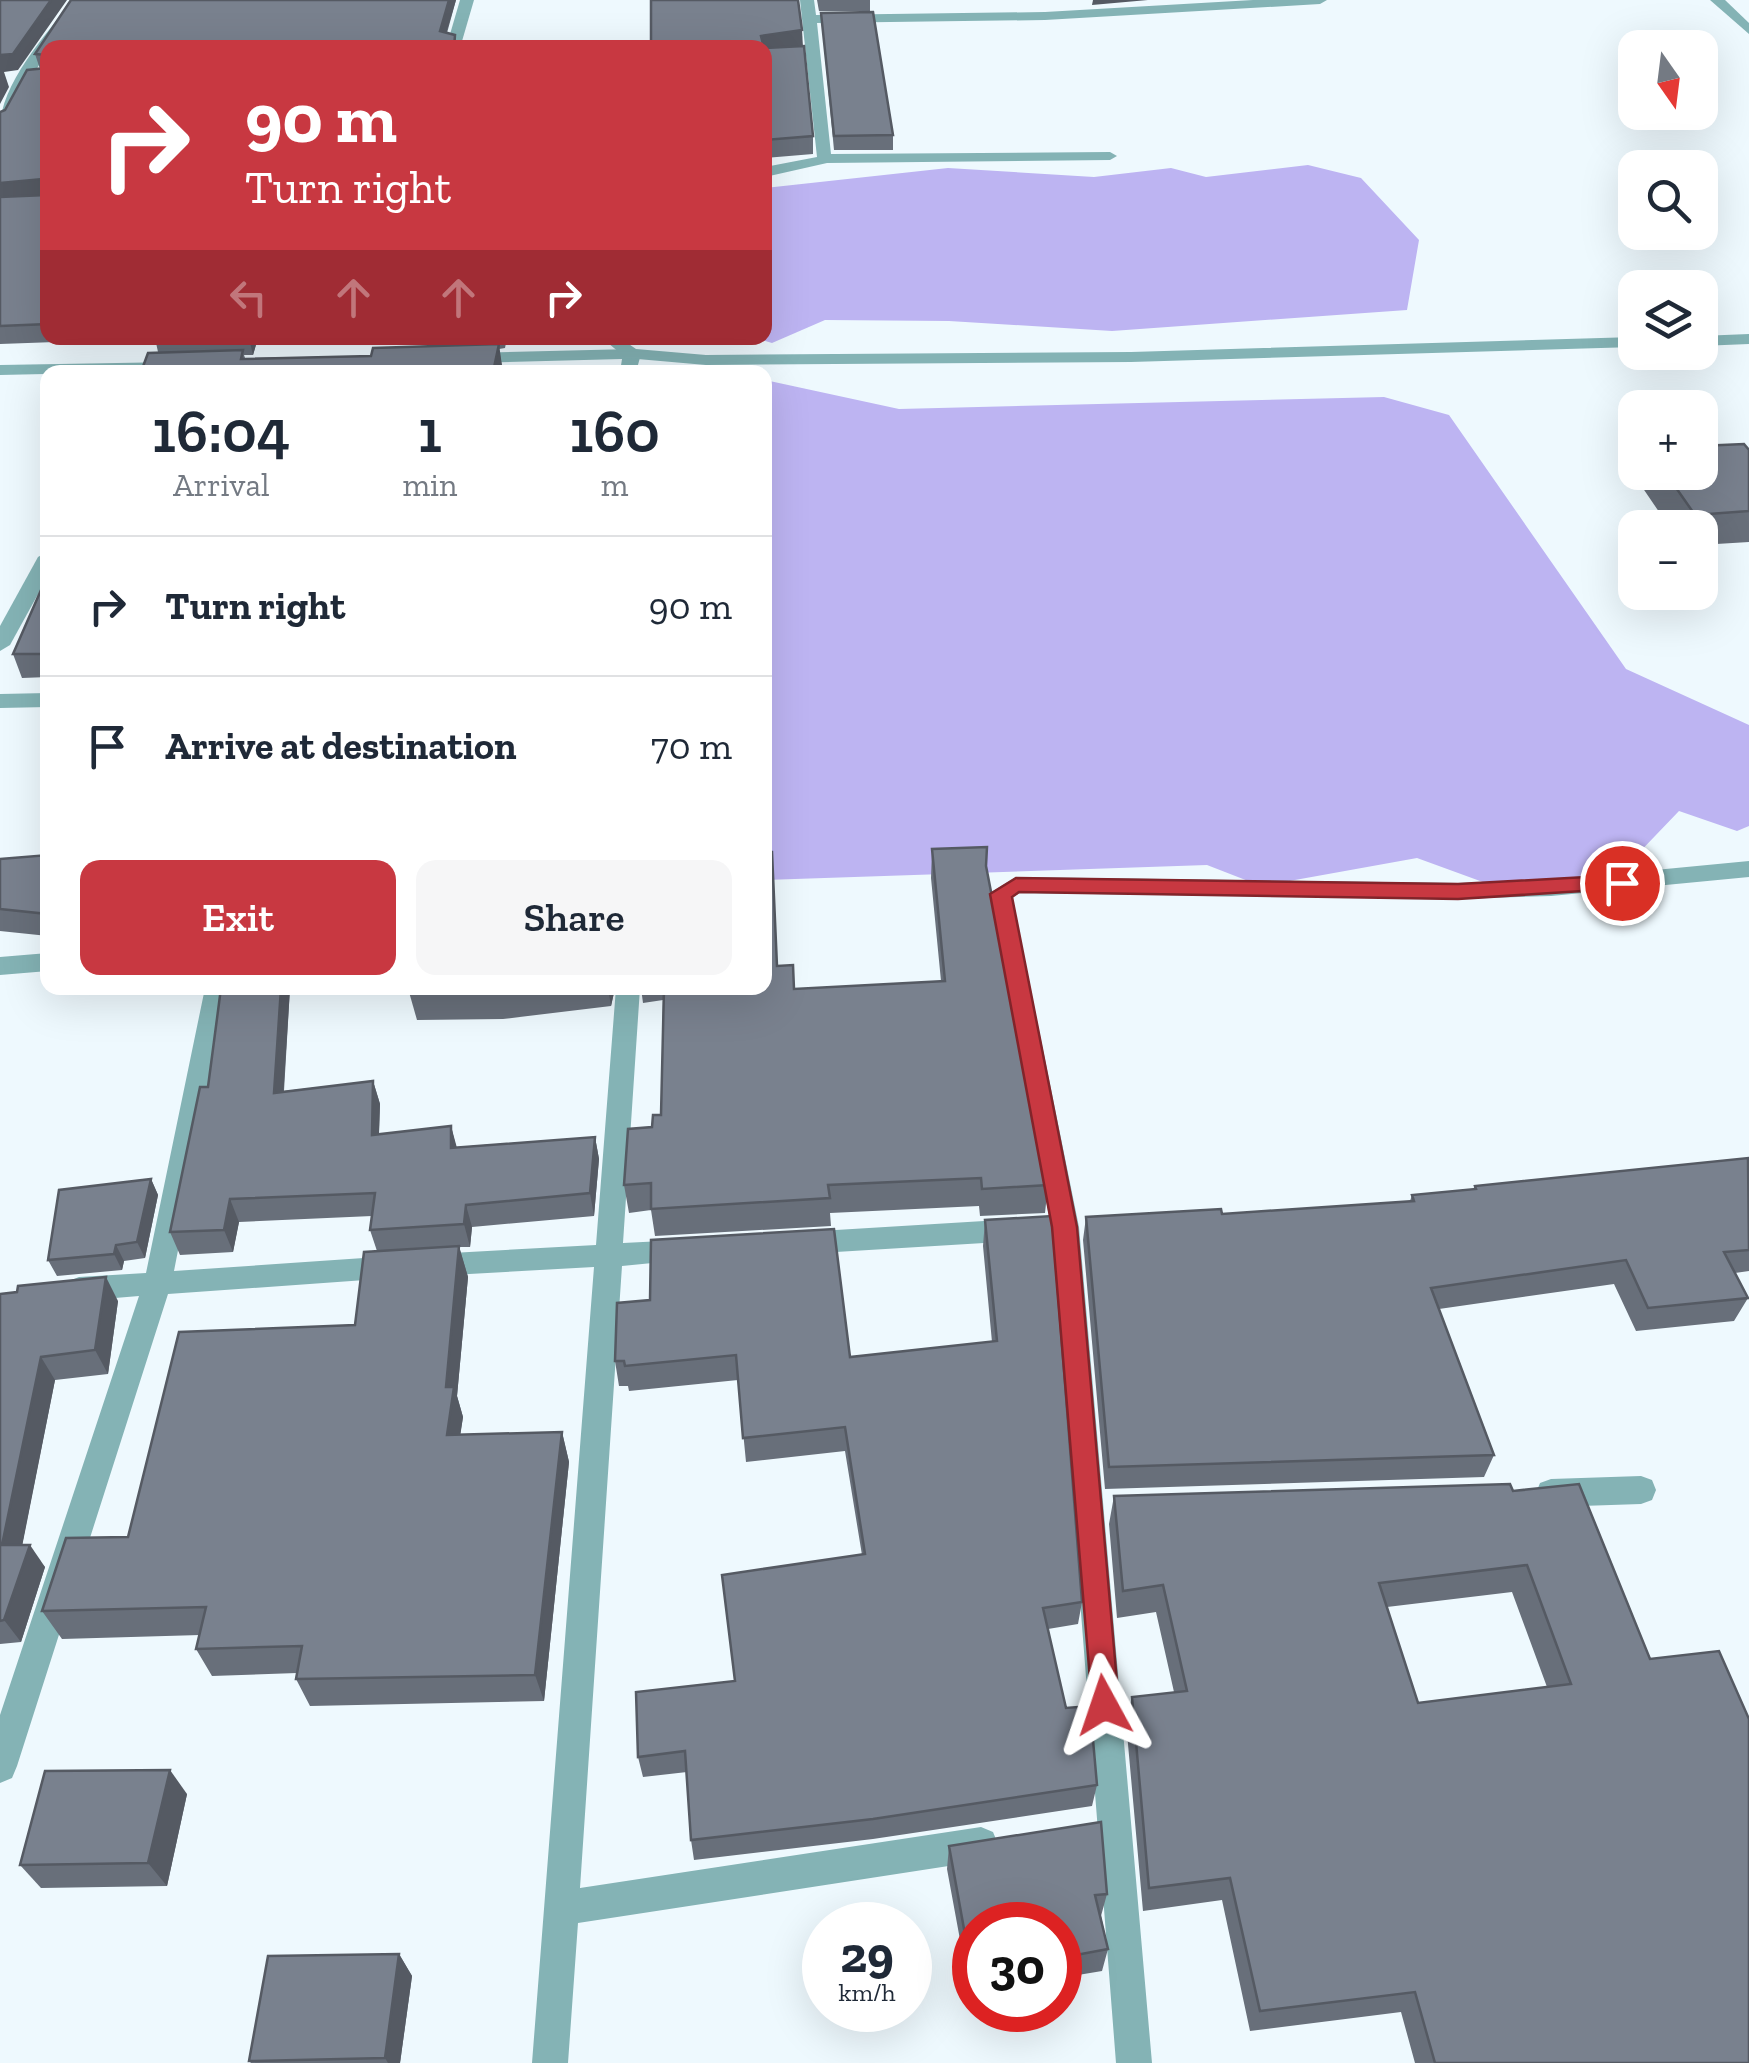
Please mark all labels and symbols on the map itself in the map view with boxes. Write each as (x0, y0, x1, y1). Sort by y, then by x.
north arrow (1618, 30, 1718, 130)
pin (1580, 841, 1665, 926)
position arrow (1052, 1653, 1156, 1757)
speed limit sign: 30 (952, 1902, 1082, 2032)

